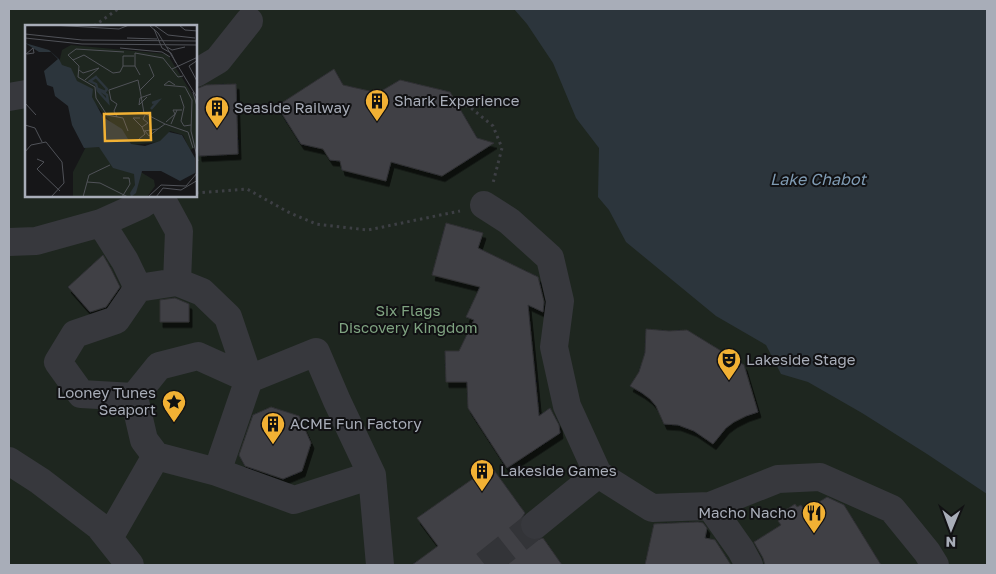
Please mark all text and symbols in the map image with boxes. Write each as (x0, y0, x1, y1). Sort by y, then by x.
inset map (25, 25, 198, 198)
building icon: Shark Experience (364, 88, 390, 122)
place label: Shark Experience (394, 91, 520, 109)
building icon: Seaside Railway (204, 95, 230, 129)
place label: Seaside Railway (234, 98, 351, 116)
water label: Lake Chabot (770, 169, 868, 189)
park label: Six Flags Discovery Kingdom (339, 301, 477, 336)
theatre icon: Lakeside Stage (716, 347, 742, 381)
place label: Lakeside Stage (746, 350, 856, 368)
place label: Looney Tunes Seaport (57, 383, 156, 418)
place icon: Looney Tunes Seaport (161, 389, 187, 423)
building icon: ACME Fun Factory (260, 411, 286, 445)
place label: ACME Fun Factory (290, 414, 422, 432)
building icon: Lakeside Games (469, 458, 495, 492)
place label: Lakeside Games (500, 461, 617, 479)
restaurant icon: Macho Nacho (801, 500, 827, 534)
place label: Macho Nacho (698, 503, 796, 521)
north arrow (926, 504, 976, 554)
text: N (945, 534, 956, 551)

